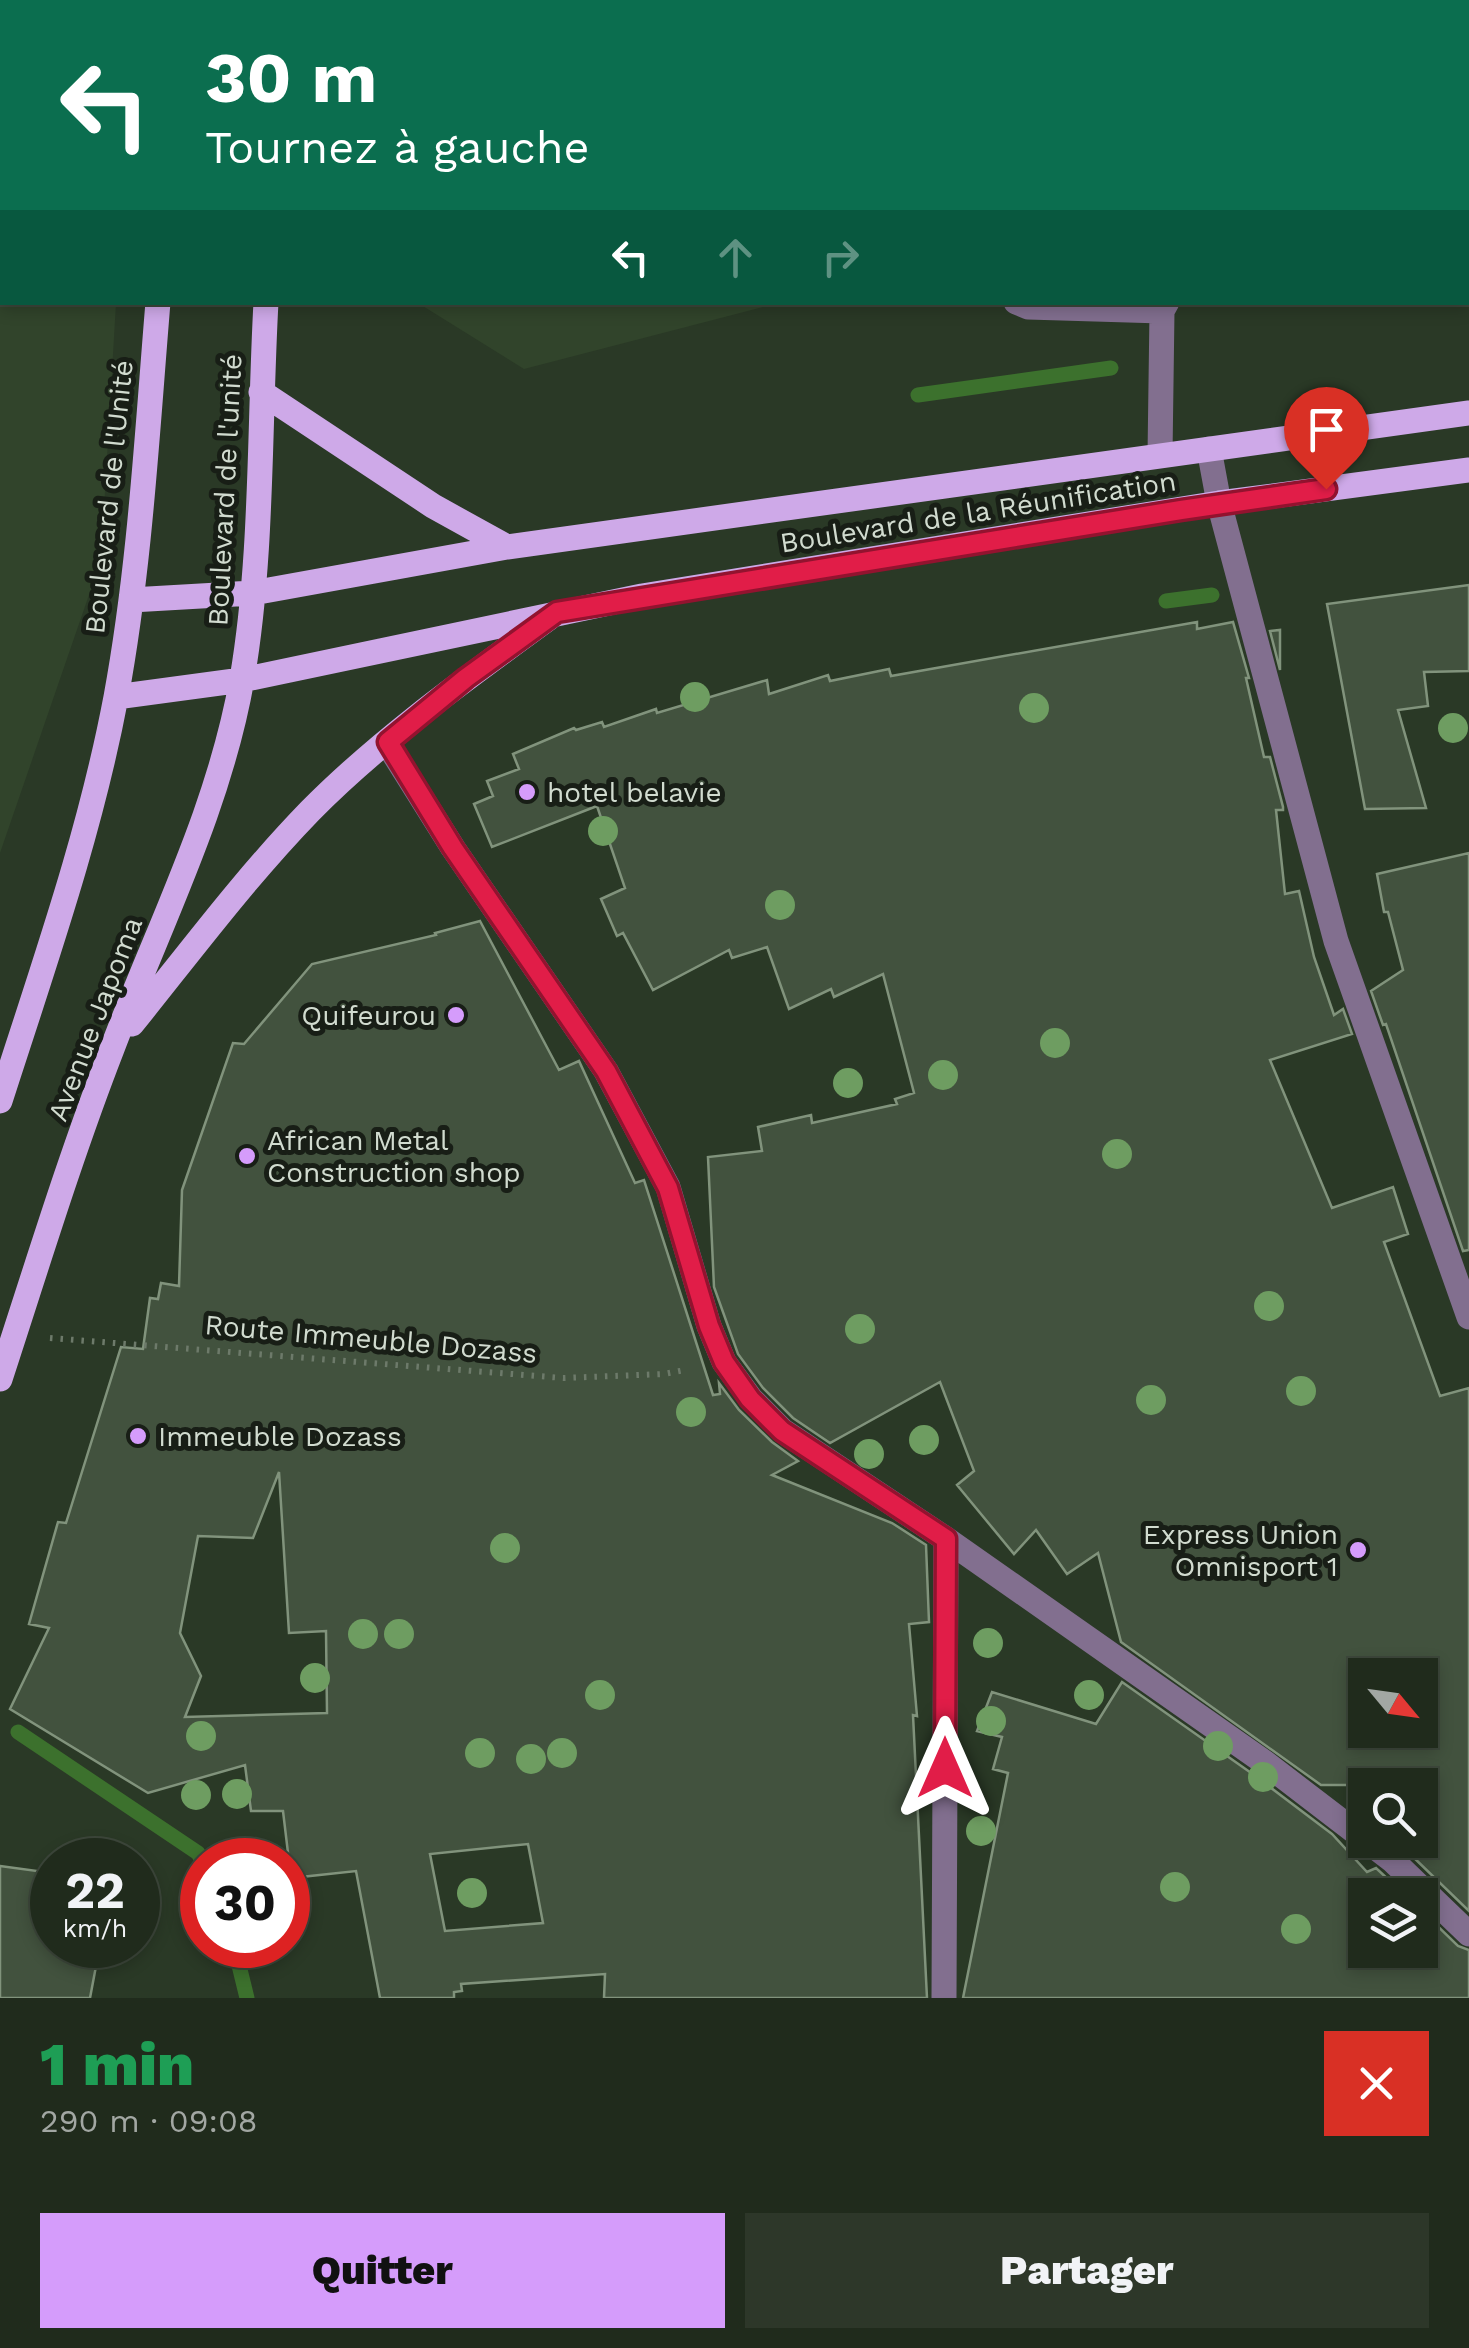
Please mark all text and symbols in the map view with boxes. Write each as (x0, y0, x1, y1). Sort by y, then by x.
text: 30 m (205, 37, 377, 119)
icon: left (40, 40, 170, 170)
text: Tournez à gauche (205, 121, 590, 174)
icon: left (603, 230, 658, 285)
icon: ahead (708, 230, 763, 285)
icon: right (813, 230, 868, 285)
street label: Boulevard de l'unité (201, 353, 249, 627)
street label: Boulevard de l'Unité (78, 359, 140, 635)
pin (1284, 387, 1369, 490)
icon: arrive (1299, 402, 1354, 457)
street label: Boulevard de la Réunification (778, 464, 1178, 560)
place label: hotel belavie (547, 776, 722, 809)
marker: hotel belavie (516, 781, 538, 803)
street label: Avenue Japoma (41, 912, 149, 1126)
place label: Quifeurou (301, 999, 436, 1032)
marker: Quifeurou (445, 1004, 467, 1026)
place label: African Metal Construction shop (267, 1124, 521, 1189)
marker: African Metal Construction shop (236, 1145, 258, 1167)
street label: Route Immeuble Dozass (203, 1308, 539, 1370)
place label: Immeuble Dozass (158, 1420, 402, 1453)
marker: Immeuble Dozass (127, 1425, 149, 1447)
place label: Express Union Omnisport 1 (1143, 1518, 1338, 1583)
marker: Express Union Omnisport 1 (1347, 1539, 1369, 1561)
north arrow (1348, 1658, 1438, 1748)
map controls (1348, 1658, 1438, 1968)
position arrow (893, 1716, 997, 1820)
button: search (1348, 1768, 1438, 1858)
speed limit sign: 30 (180, 1838, 310, 1968)
text: 22 (65, 1861, 125, 1920)
button: layers (1348, 1878, 1438, 1968)
text: km/h (63, 1914, 127, 1943)
text: 1 min (40, 2029, 194, 2100)
button: close (1324, 2031, 1429, 2136)
text: 290 m · 09:08 (40, 2102, 258, 2140)
button: Quitter (40, 2213, 725, 2328)
button: Partager (745, 2213, 1429, 2328)

